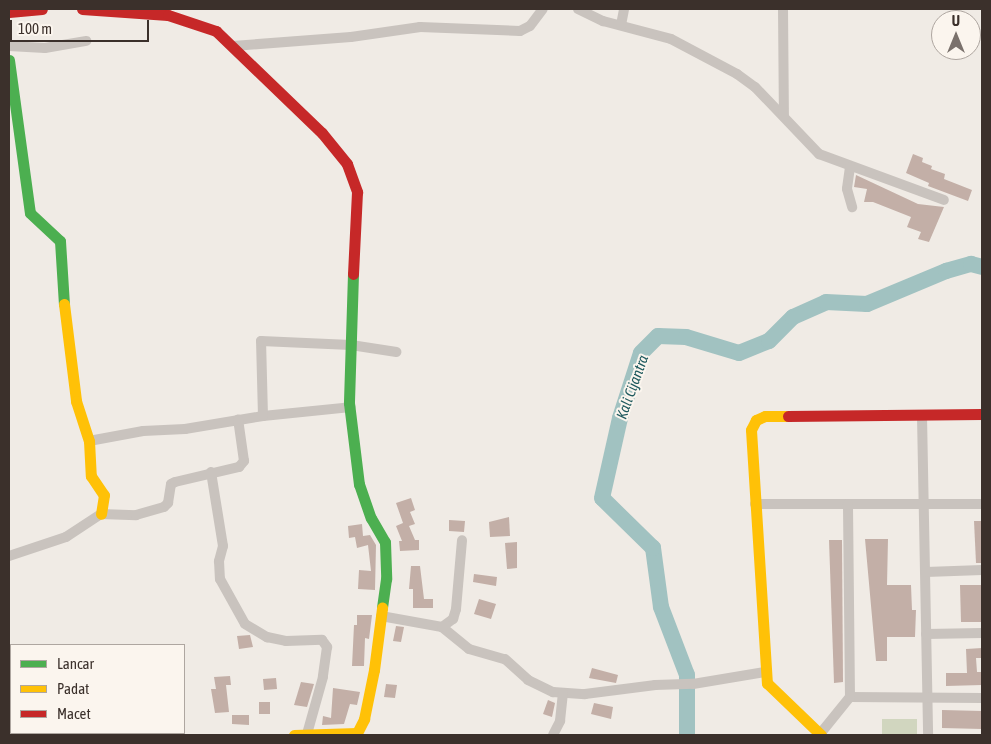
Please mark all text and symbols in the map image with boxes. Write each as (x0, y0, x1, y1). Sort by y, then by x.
scale bar (12, 10, 151, 42)
north arrow (931, 10, 981, 60)
text: U (952, 13, 960, 29)
text: 100 m (18, 20, 52, 37)
water label: Kali Cijantra (612, 353, 652, 421)
legend (10, 644, 185, 734)
text: Lancar (57, 655, 94, 672)
text: Padat (57, 680, 89, 697)
text: Macet (57, 705, 91, 722)

